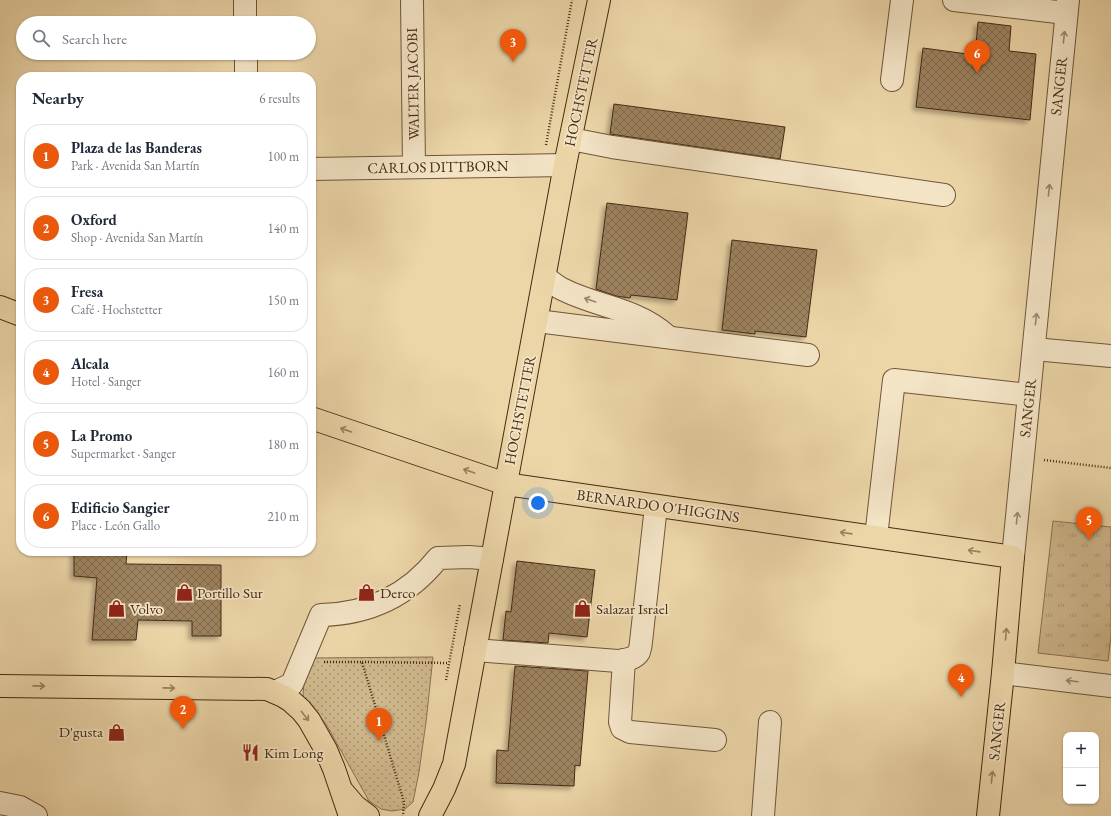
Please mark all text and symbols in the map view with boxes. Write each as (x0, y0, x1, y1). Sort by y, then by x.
search box (16, 16, 316, 60)
icon: search (30, 27, 52, 49)
street label: WALTER JACOBI (402, 28, 423, 140)
text: Search here (62, 29, 127, 48)
pin: 3 (500, 29, 526, 62)
one-way arrow (1061, 31, 1068, 44)
street label: HOCHSTETTER (560, 35, 601, 148)
pin: 6 (964, 40, 990, 73)
street label: SANGER (1046, 55, 1071, 116)
text: Nearby (32, 87, 84, 109)
text: 6 results (259, 90, 300, 107)
text: Plaza de las Banderas (71, 138, 202, 157)
text: 1 (43, 148, 49, 165)
text: 100 m (268, 148, 299, 165)
street label: CARLOS DITTBORN (367, 156, 509, 177)
text: Park · Avenida San Martín (71, 157, 200, 174)
one-way arrow (1045, 184, 1053, 197)
text: Oxford (71, 210, 117, 229)
text: 2 (43, 220, 49, 237)
text: 140 m (268, 220, 299, 237)
text: Shop · Avenida San Martín (71, 229, 203, 246)
text: Fresa (71, 282, 103, 301)
text: 3 (43, 292, 49, 309)
text: 150 m (268, 292, 299, 309)
one-way arrow (584, 296, 596, 304)
text: Café · Hochstetter (71, 301, 162, 318)
one-way arrow (1033, 313, 1040, 326)
street label: HOCHSTETTER (500, 353, 539, 466)
text: Alcala (71, 354, 109, 373)
text: 4 (43, 364, 49, 381)
text: 160 m (268, 364, 299, 381)
text: Hotel · Sanger (71, 373, 141, 390)
street label: SANGER (1015, 377, 1040, 438)
one-way arrow (340, 425, 352, 433)
text: La Promo (71, 426, 132, 445)
text: 5 (43, 436, 49, 453)
text: 180 m (268, 436, 299, 453)
text: Supermarket · Sanger (71, 445, 176, 462)
one-way arrow (464, 467, 476, 475)
street label: BERNARDO O'HIGGINS (575, 485, 741, 526)
your location (528, 493, 548, 513)
text: Edificio Sangier (71, 498, 170, 517)
pin: 5 (1076, 507, 1102, 540)
text: 6 (43, 508, 49, 525)
text: 210 m (268, 508, 299, 525)
one-way arrow (1013, 512, 1021, 525)
text: Place · León Gallo (71, 517, 160, 534)
one-way arrow (840, 529, 853, 537)
one-way arrow (968, 547, 981, 555)
shop icon: Portillo Sur (174, 583, 194, 603)
place label: Portillo Sur (197, 583, 263, 602)
shop icon: Derco (357, 583, 377, 603)
place label: Derco (380, 583, 415, 602)
shop icon: Volvo (107, 599, 127, 619)
place label: Volvo (130, 599, 163, 618)
shop icon: Salazar Israel (573, 599, 593, 619)
place label: Salazar Israel (596, 599, 669, 618)
one-way arrow (1003, 628, 1010, 641)
pin: 4 (948, 664, 974, 697)
one-way arrow (1066, 677, 1079, 685)
one-way arrow (32, 682, 45, 690)
one-way arrow (162, 684, 175, 692)
pin: 2 (170, 696, 196, 729)
street label: SANGER (984, 700, 1009, 761)
pin: 1 (366, 708, 392, 741)
one-way arrow (301, 710, 310, 721)
place label: D'gusta (59, 722, 103, 741)
shop icon: D'gusta (106, 722, 126, 742)
map controls (1063, 732, 1099, 804)
button: + (1063, 732, 1099, 768)
restaurant icon: Kim Long (241, 743, 261, 763)
place label: Kim Long (264, 743, 324, 762)
button: − (1063, 768, 1099, 804)
one-way arrow (988, 771, 996, 784)

